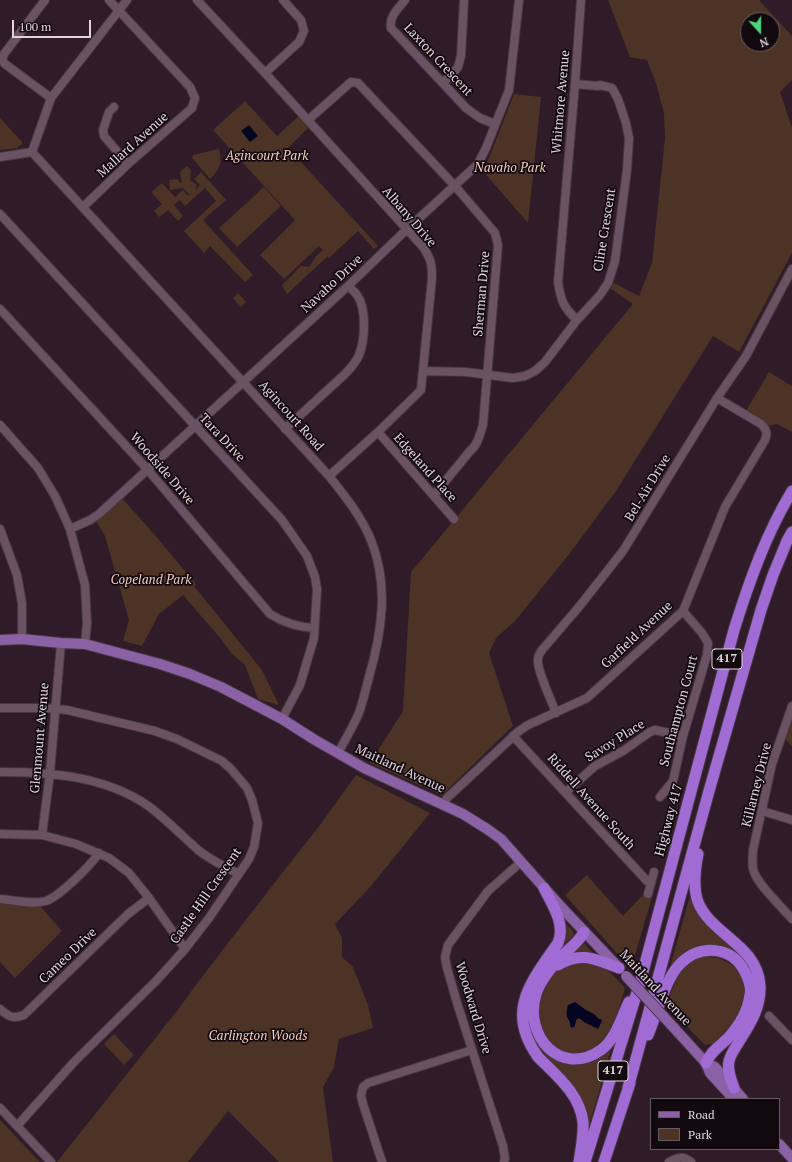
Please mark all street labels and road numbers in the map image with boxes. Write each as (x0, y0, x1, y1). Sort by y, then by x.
street label: Laxton Crescent (400, 20, 476, 100)
street label: Whitmore Avenue (549, 49, 573, 155)
street label: Mallard Avenue (94, 109, 172, 181)
street label: Albany Drive (379, 184, 439, 250)
street label: Cline Crescent (591, 187, 619, 273)
street label: Sherman Drive (470, 251, 494, 337)
street label: Navaho Drive (298, 252, 366, 316)
street label: Agincourt Road (255, 378, 327, 454)
street label: Tara Drive (196, 411, 248, 465)
street label: Woodside Drive (126, 430, 198, 508)
street label: Edgeland Place (390, 430, 460, 506)
street label: Bel-Air Drive (622, 452, 674, 524)
street label: Garfield Avenue (598, 598, 676, 672)
road number: 417 (712, 649, 742, 669)
street label: Southampton Court (657, 654, 701, 768)
street label: Glenmount Avenue (27, 682, 53, 794)
street label: Savoy Place (582, 717, 648, 765)
street label: Maitland Avenue (352, 741, 448, 797)
street label: Killarney Drive (739, 741, 775, 829)
street label: Riddell Avenue South (544, 751, 638, 853)
street label: Highway 417 (652, 782, 686, 858)
street label: Castle Hill Crescent (167, 845, 245, 947)
street label: Cameo Drive (36, 925, 100, 987)
street label: Maitland Avenue (616, 947, 694, 1029)
street label: Woodward Drive (452, 960, 494, 1056)
road number: 417 (598, 1061, 628, 1081)

